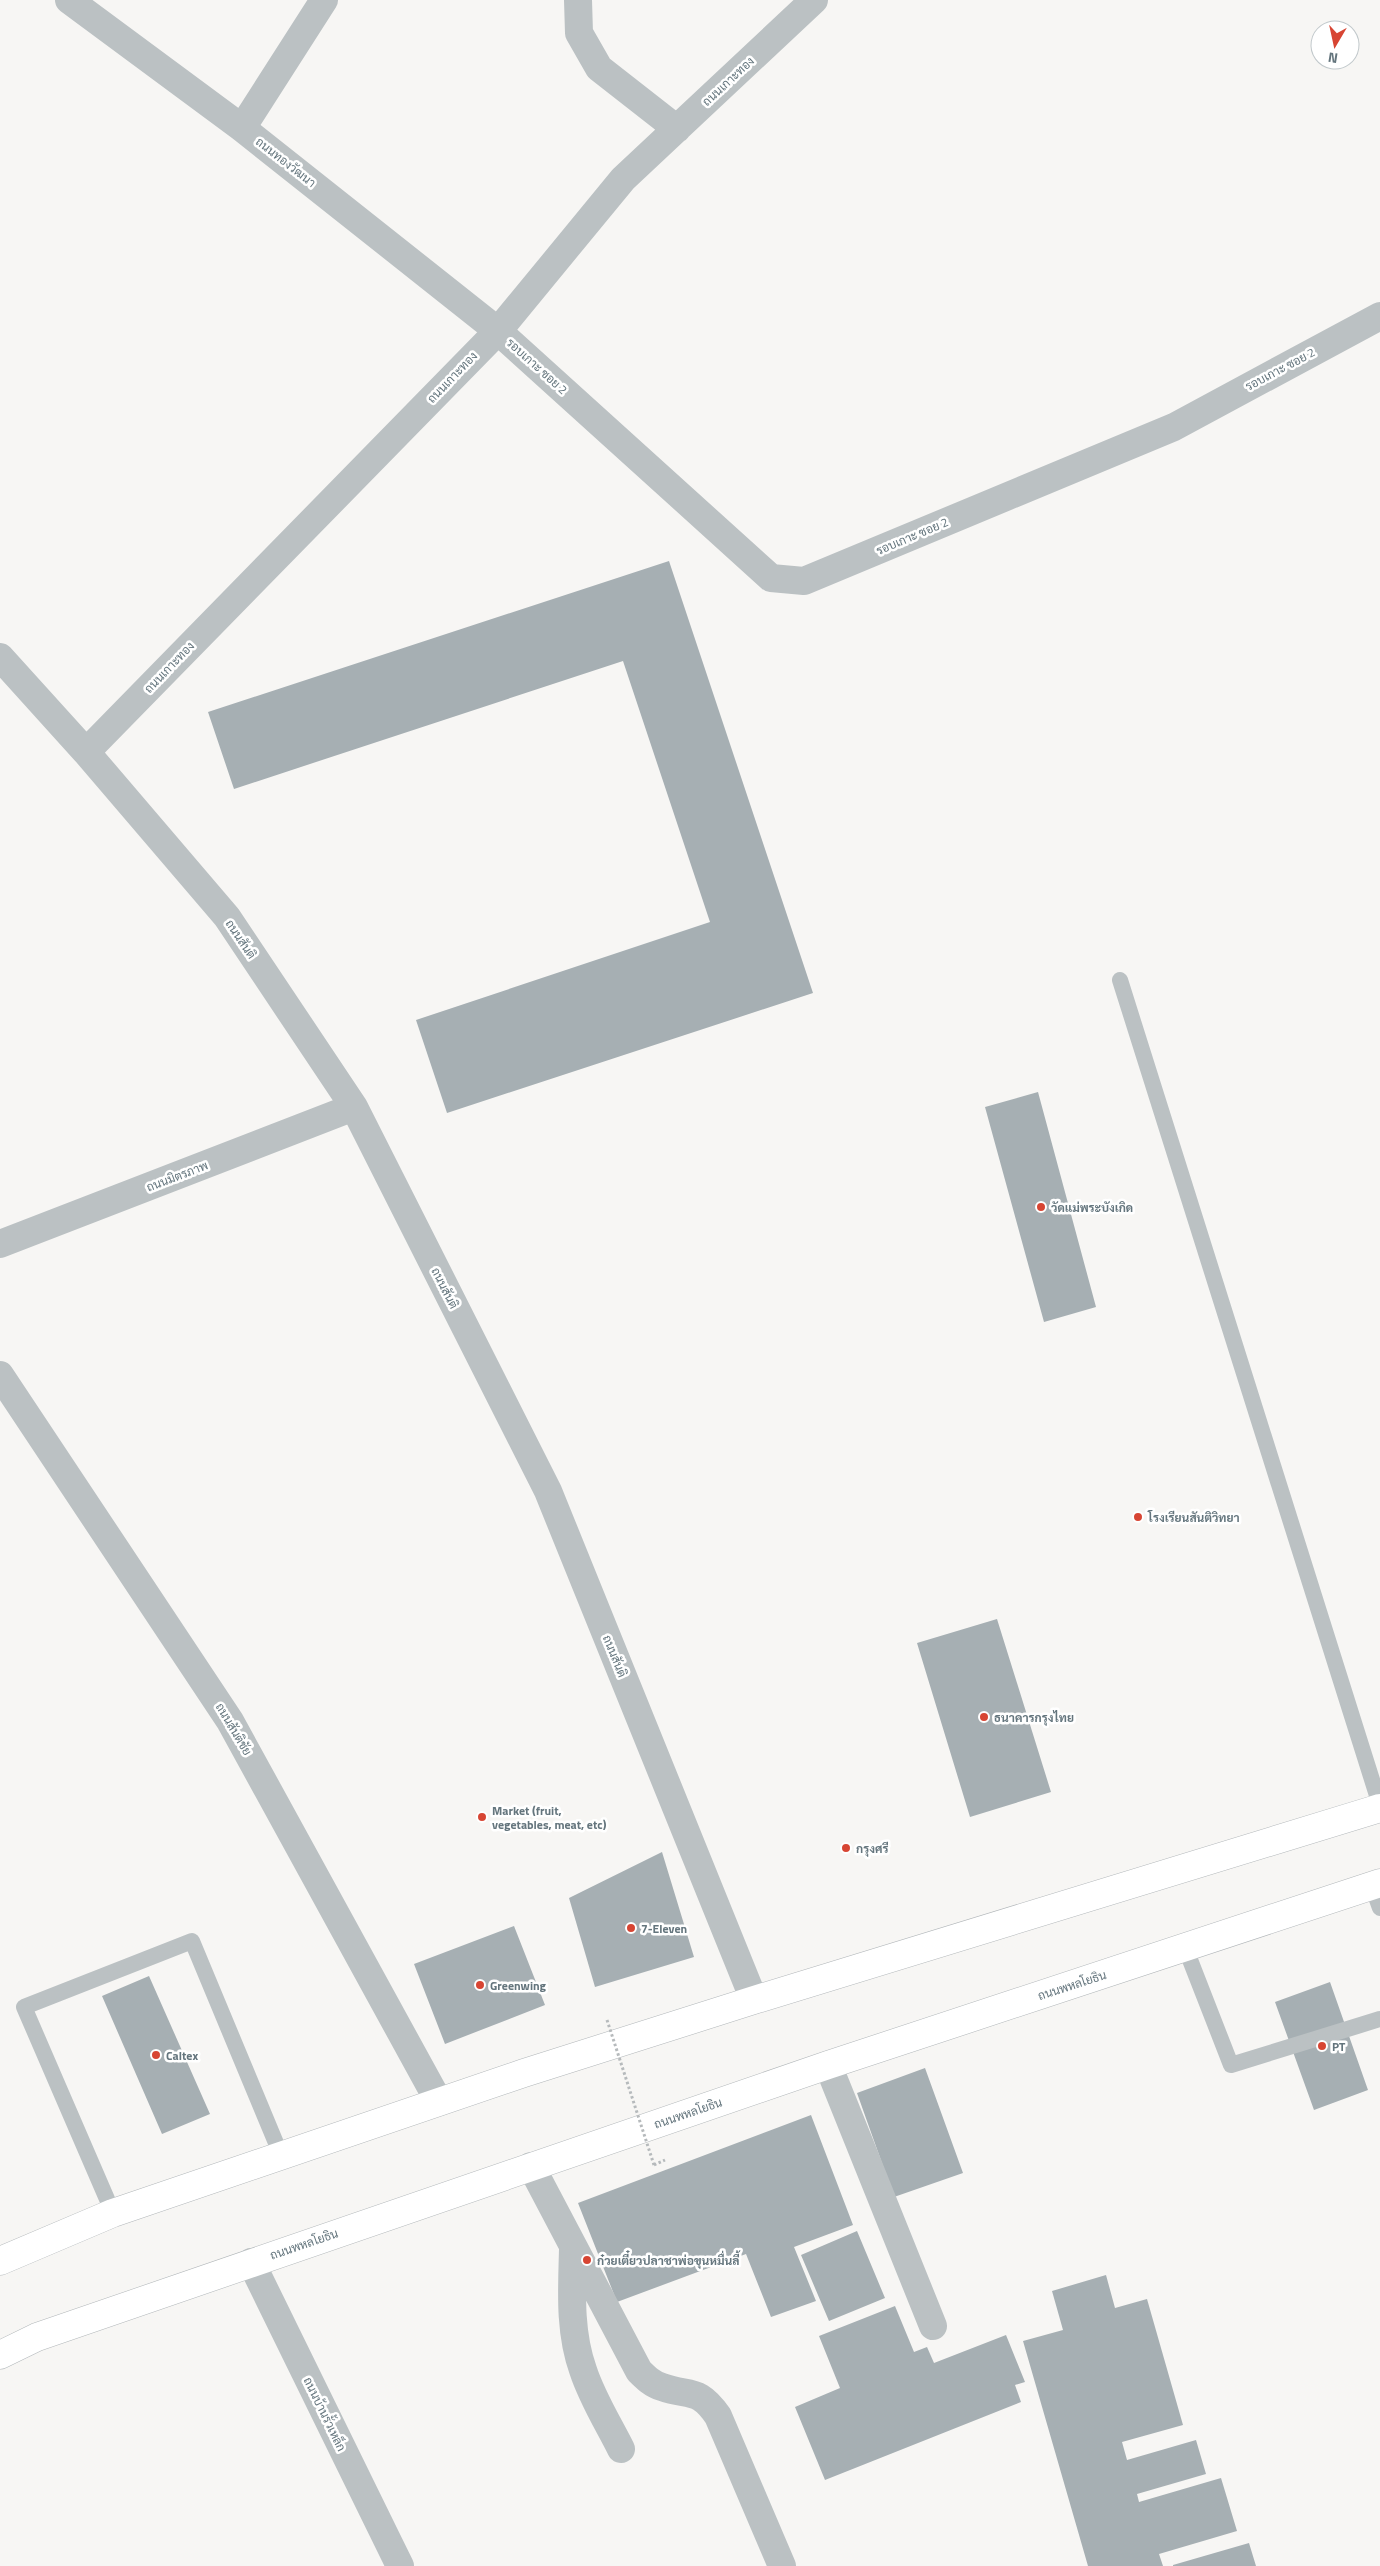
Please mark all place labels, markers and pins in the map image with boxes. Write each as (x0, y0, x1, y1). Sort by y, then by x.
place label: วัดแม่พระบังเกิด (1051, 1198, 1133, 1217)
marker: วัดแม่พระบังเกิด (1035, 1201, 1047, 1213)
place label: โรงเรียนสันติวิทยา (1147, 1508, 1240, 1527)
marker: โรงเรียนสันติวิทยา (1132, 1511, 1144, 1523)
place label: ธนาคารกรุงไทย (994, 1708, 1074, 1727)
marker: ธนาคารกรุงไทย (978, 1711, 990, 1723)
place label: Market (fruit, vegetables, meat, etc) (492, 1801, 607, 1834)
marker: Market (fruit, vegetables, meat, etc) (476, 1811, 488, 1823)
place label: กรุงศรี (856, 1839, 889, 1858)
marker: กรุงศรี (840, 1842, 852, 1854)
place label: 7-Eleven (641, 1919, 687, 1938)
marker: 7-Eleven (625, 1922, 637, 1934)
place label: Greenwing (490, 1976, 547, 1995)
marker: Greenwing (474, 1979, 486, 1991)
place label: PT (1332, 2037, 1346, 2056)
marker: PT (1316, 2040, 1328, 2052)
place label: Caltex (166, 2046, 198, 2065)
marker: Caltex (150, 2049, 162, 2061)
place label: ก๋วยเตี๋ยวปลาชาพ่อขุนหมื่นลี้ (597, 2250, 741, 2270)
marker: ก๋วยเตี๋ยวปลาชาพ่อขุนหมื่นลี้ (581, 2254, 593, 2266)

